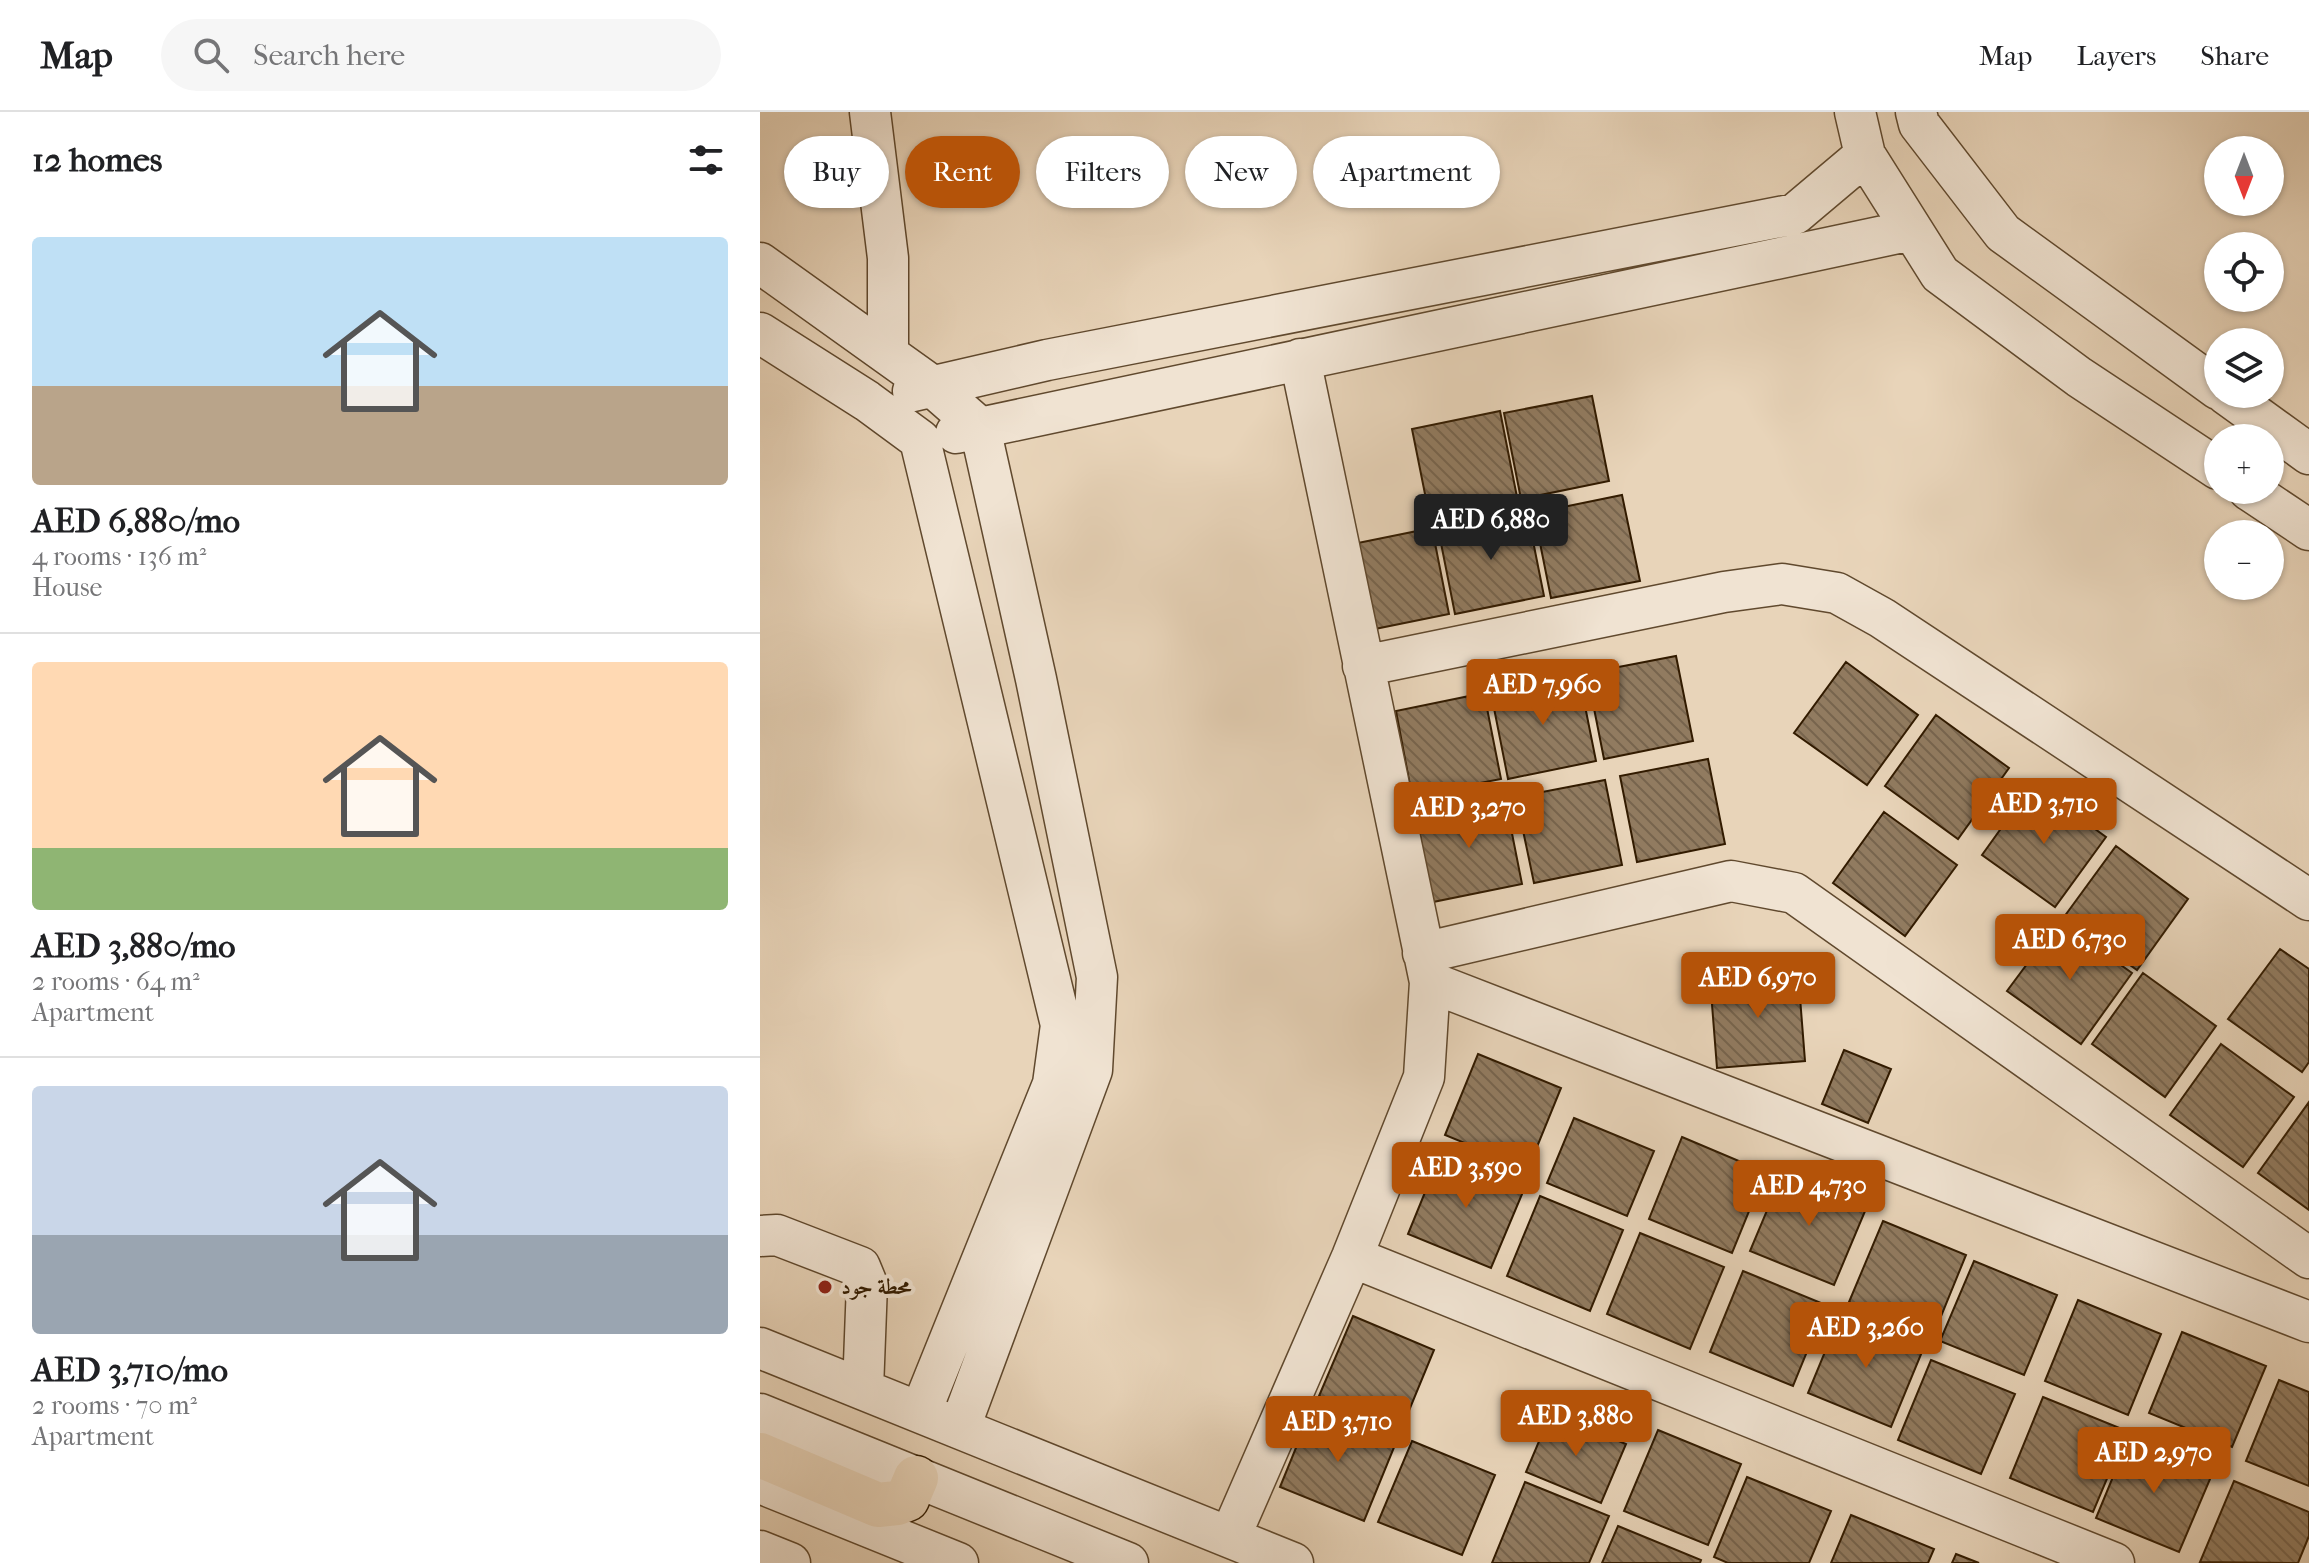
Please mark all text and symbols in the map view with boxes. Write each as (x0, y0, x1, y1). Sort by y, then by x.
search box (161, 19, 721, 91)
text: Map (40, 33, 113, 78)
icon: search (189, 33, 233, 77)
text: Search here (253, 38, 405, 73)
text: Map (1979, 39, 2032, 72)
text: Layers (2076, 39, 2156, 72)
text: Share (2200, 39, 2269, 72)
chip: Buy (784, 136, 889, 208)
chip: Rent (905, 136, 1020, 208)
chip: Filters (1036, 136, 1169, 208)
chip: New (1185, 136, 1297, 208)
chip: Apartment (1313, 136, 1500, 208)
north arrow (2204, 136, 2284, 216)
map controls (2204, 136, 2284, 600)
icon: filters (684, 138, 728, 182)
text: 12 homes (32, 140, 162, 180)
button: locate (2204, 232, 2284, 312)
icon: home (308, 289, 452, 433)
button: layers (2204, 328, 2284, 408)
button: + (2204, 424, 2284, 504)
pin: AED 6,880 (1399, 494, 1583, 562)
text: AED 6,880/mo (32, 501, 240, 541)
text: AED 6,880 (1432, 504, 1550, 535)
button: − (2204, 520, 2284, 600)
text: 4 rooms · 136 m² (32, 541, 206, 572)
text: House (32, 572, 102, 603)
pin: AED 7,960 (1451, 659, 1635, 727)
text: AED 7,960 (1484, 669, 1602, 700)
icon: home (308, 714, 452, 858)
pin: AED 3,710 (1952, 778, 2136, 846)
pin: AED 3,270 (1377, 782, 1561, 850)
text: AED 3,710 (1990, 788, 2098, 819)
text: AED 3,270 (1412, 792, 1526, 823)
pin: AED 6,730 (1978, 914, 2162, 982)
text: AED 6,730 (2013, 924, 2127, 955)
text: AED 3,880/mo (32, 926, 236, 966)
pin: AED 6,970 (1666, 952, 1850, 1020)
text: AED 6,970 (1699, 962, 1817, 993)
text: 2 rooms · 64 m² (32, 966, 200, 997)
text: Apartment (32, 997, 154, 1028)
icon: home (308, 1138, 452, 1282)
pin: AED 3,590 (1374, 1142, 1558, 1210)
text: AED 3,590 (1410, 1152, 1522, 1183)
pin: AED 4,730 (1717, 1160, 1901, 1228)
text: AED 4,730 (1751, 1170, 1867, 1201)
place label: محطة جود (841, 1274, 912, 1300)
marker: محطة جود (816, 1278, 834, 1296)
pin: AED 3,260 (1774, 1302, 1958, 1370)
text: AED 3,260 (1808, 1312, 1924, 1343)
text: AED 3,710/mo (32, 1350, 228, 1390)
text: 2 rooms · 70 m² (32, 1390, 197, 1421)
pin: AED 3,880 (1484, 1390, 1668, 1458)
pin: AED 3,710 (1246, 1396, 1430, 1464)
text: AED 3,880 (1519, 1400, 1633, 1431)
text: AED 3,710 (1284, 1406, 1392, 1437)
text: Apartment (32, 1421, 154, 1452)
pin: AED 2,970 (2062, 1427, 2246, 1495)
text: AED 2,970 (2096, 1437, 2212, 1468)

